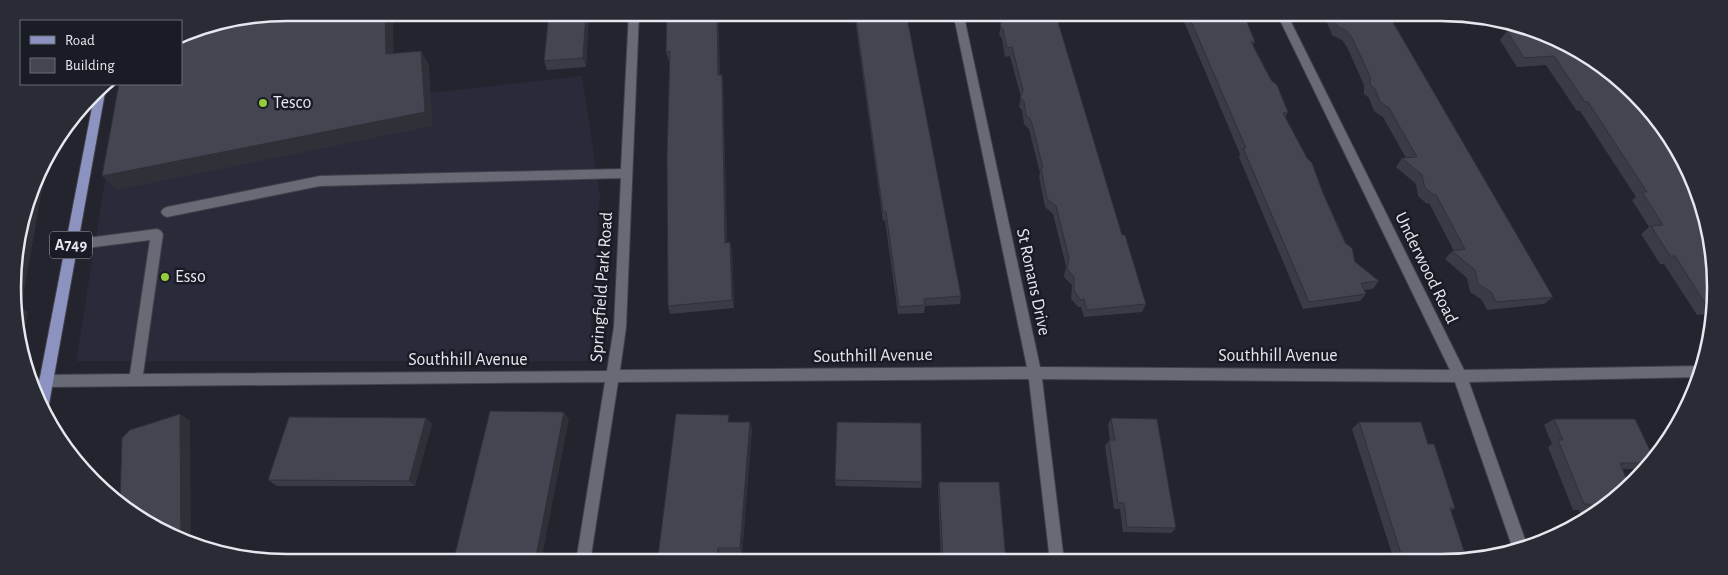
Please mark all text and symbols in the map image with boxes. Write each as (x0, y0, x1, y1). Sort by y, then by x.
legend (20, 20, 182, 85)
text: Road (65, 33, 95, 48)
text: Building (65, 58, 115, 73)
place label: Tesco (273, 94, 312, 112)
marker: Tesco (257, 97, 269, 109)
street label: Underwood Road (1391, 209, 1461, 327)
street label: Springfield Park Road (588, 211, 616, 363)
street label: St Ronans Drive (1013, 227, 1053, 337)
road number: A749 (50, 232, 92, 258)
place label: Esso (175, 268, 206, 286)
marker: Esso (159, 271, 171, 283)
street label: Southhill Avenue (813, 346, 933, 366)
street label: Southhill Avenue (1218, 347, 1338, 365)
street label: Southhill Avenue (408, 351, 528, 369)

